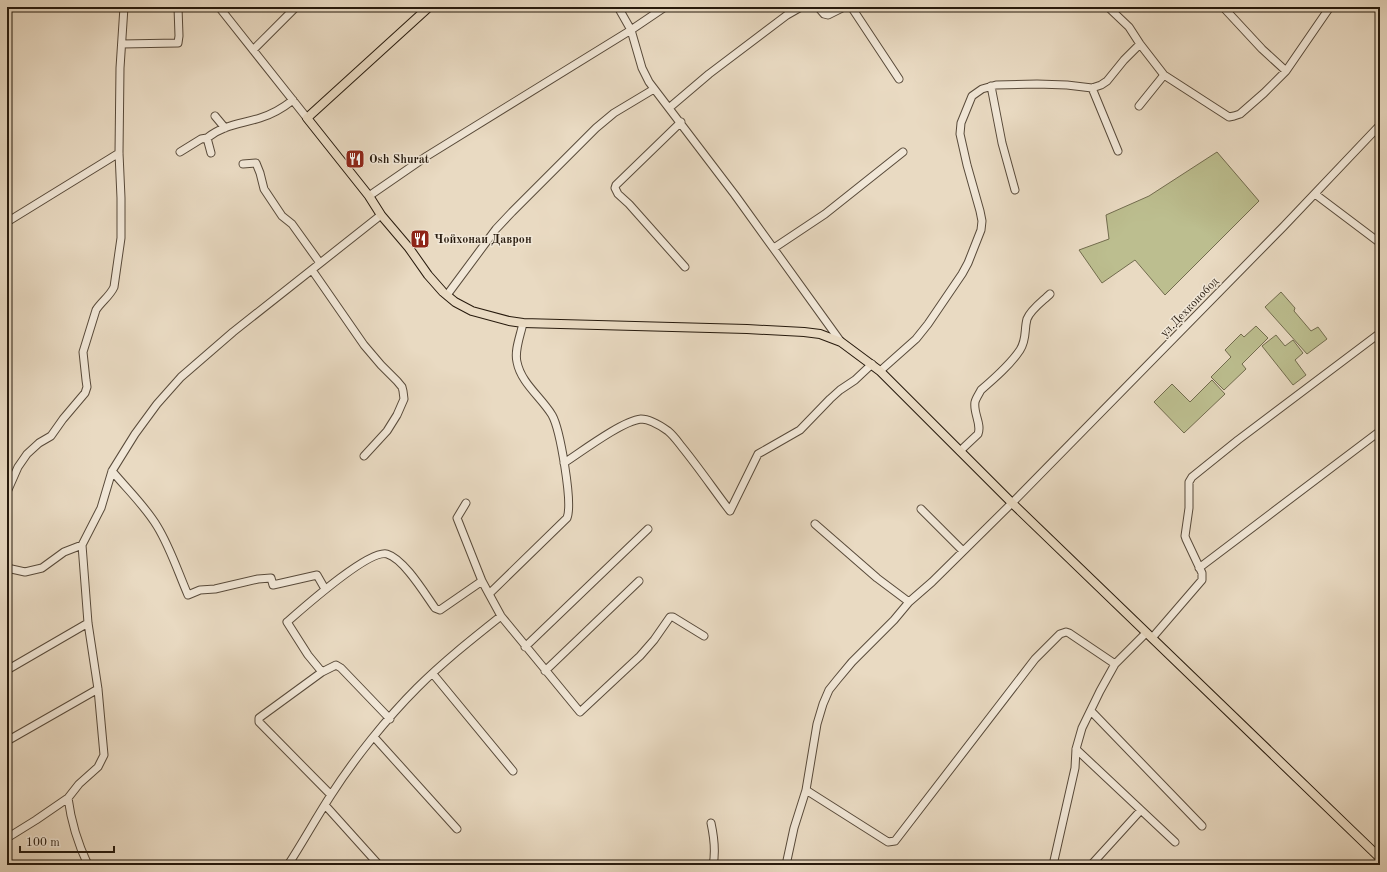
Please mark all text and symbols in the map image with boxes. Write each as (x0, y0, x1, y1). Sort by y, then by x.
restaurant icon: Osh Shurat (344, 148, 366, 170)
place label: Osh Shurat (369, 154, 430, 166)
restaurant icon: Чойхонаи Даврон (409, 228, 431, 250)
place label: Чойхонаи Даврон (434, 234, 532, 246)
street label: ул.Дехконобод (1158, 276, 1221, 340)
scale bar (20, 828, 114, 854)
text: 100 m (26, 837, 60, 849)

